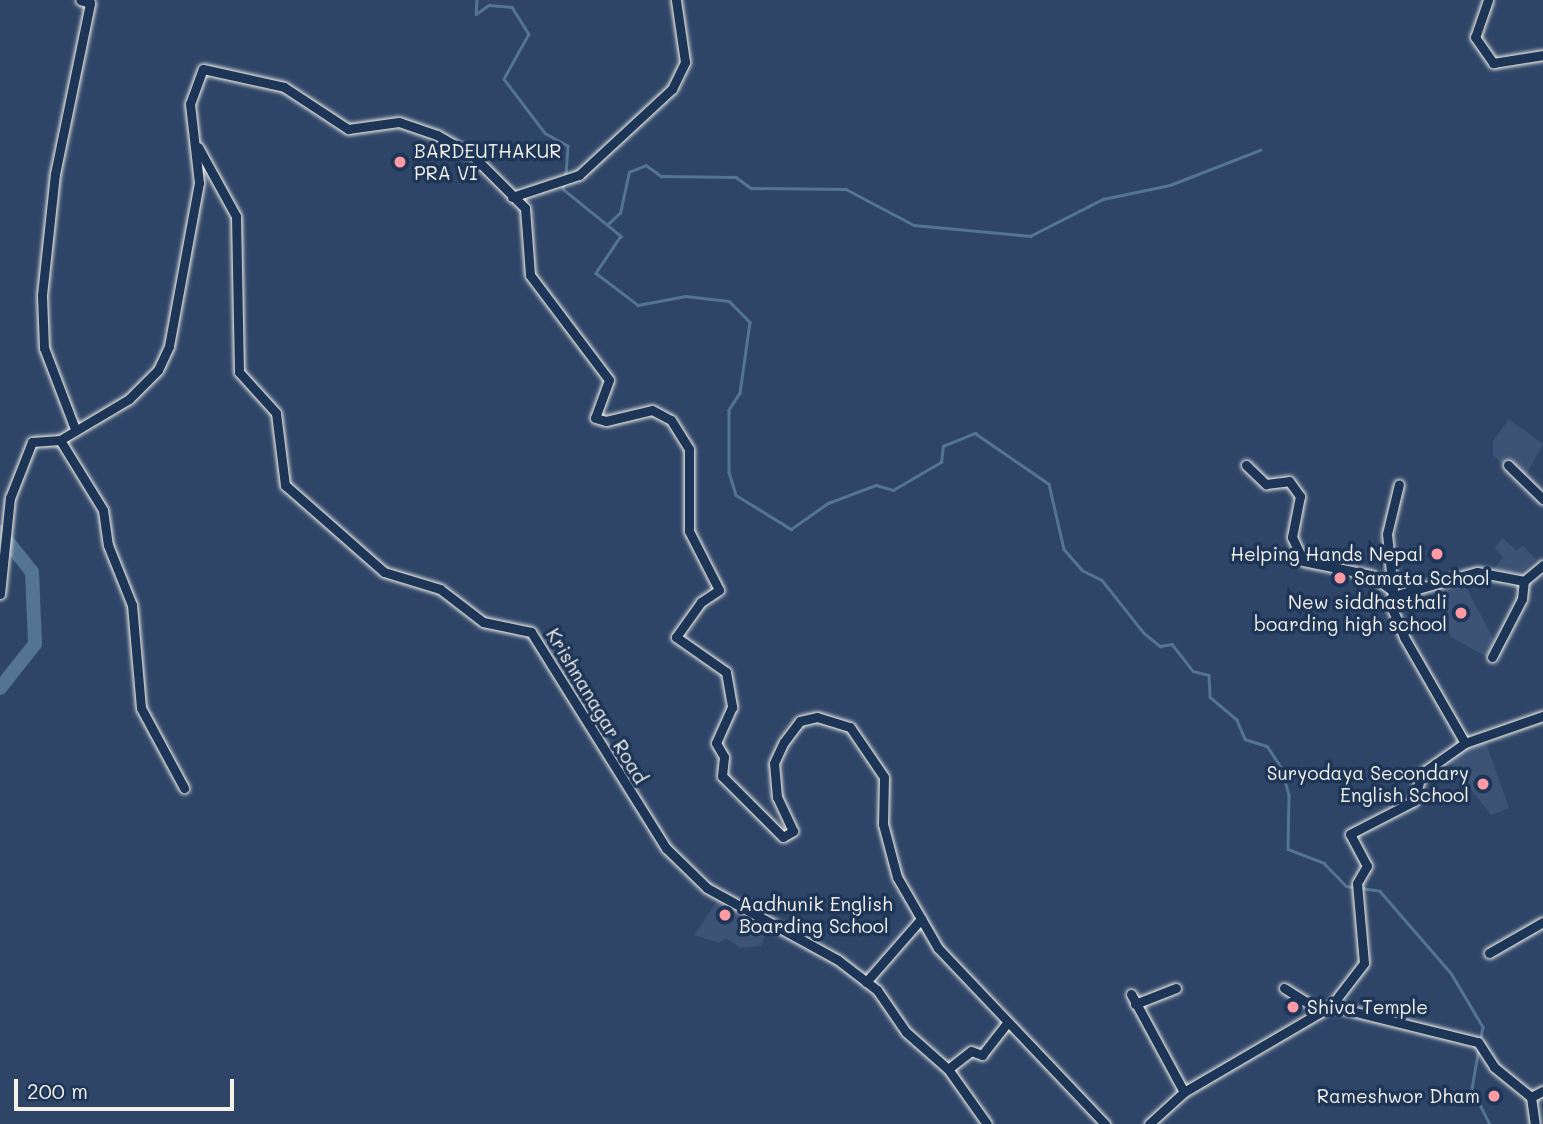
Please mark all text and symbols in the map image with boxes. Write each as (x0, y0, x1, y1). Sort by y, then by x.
place label: BARDEUTHAKUR PRA VI (414, 140, 561, 184)
marker: BARDEUTHAKUR PRA VI (392, 154, 408, 170)
place label: Helping Hands Nepal (1230, 543, 1423, 565)
marker: Helping Hands Nepal (1429, 546, 1445, 562)
place label: Samata School (1354, 567, 1490, 589)
marker: Samata School (1332, 570, 1348, 586)
place label: New siddhasthali boarding high school (1254, 591, 1447, 635)
marker: New siddhasthali boarding high school (1453, 605, 1469, 621)
street label: Krishnanagar Road (542, 624, 652, 788)
place label: Suryodaya Secondary English School (1267, 762, 1469, 806)
marker: Suryodaya Secondary English School (1475, 776, 1491, 792)
place label: Aadhunik English Boarding School (739, 893, 893, 937)
marker: Aadhunik English Boarding School (717, 907, 733, 923)
place label: Shiva Temple (1307, 996, 1428, 1018)
marker: Shiva Temple (1285, 999, 1301, 1015)
scale bar (18, 1064, 238, 1108)
text: 200 m (27, 1077, 88, 1104)
place label: Rameshwor Dham (1317, 1085, 1480, 1107)
marker: Rameshwor Dham (1486, 1088, 1502, 1104)

